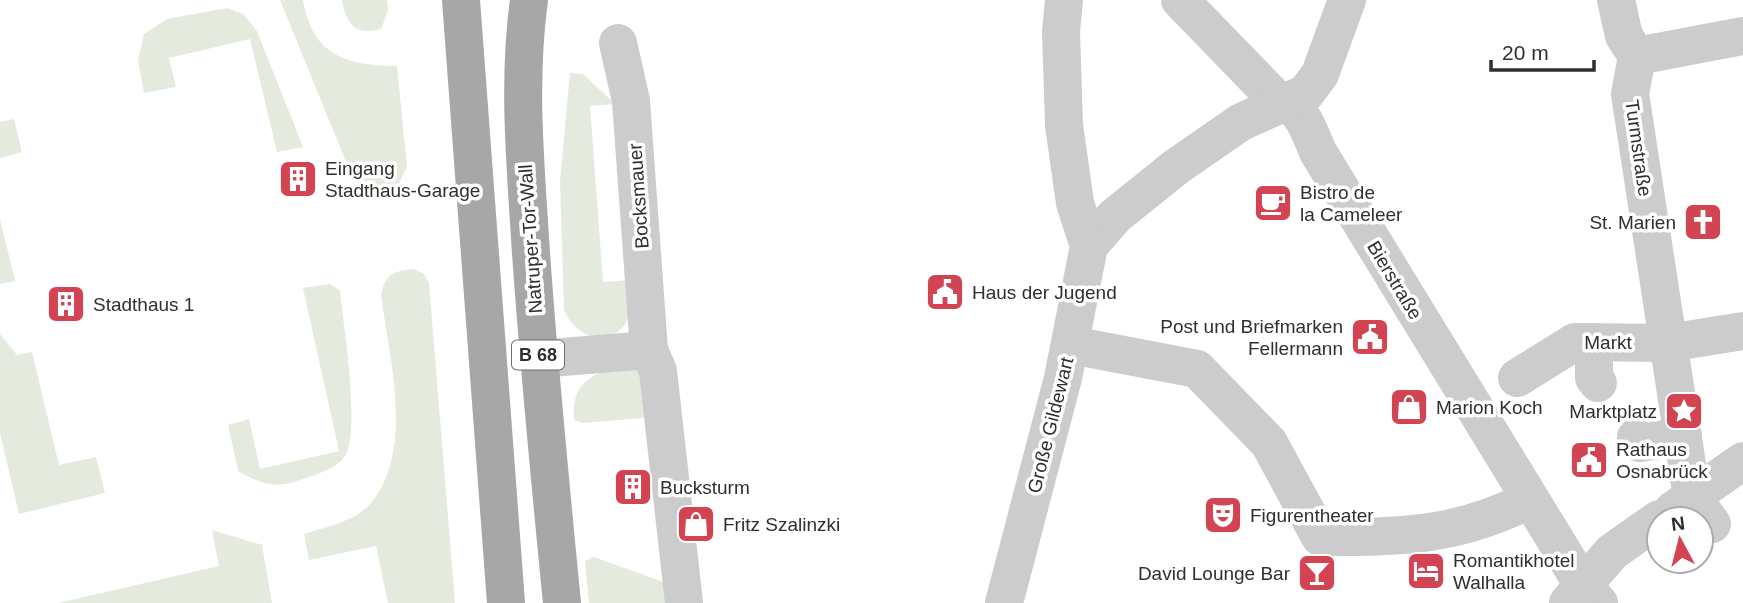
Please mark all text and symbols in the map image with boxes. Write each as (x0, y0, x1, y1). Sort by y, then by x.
scale bar (1491, 28, 1594, 72)
text: 20 m (1502, 41, 1549, 64)
street label: Turmstraße (1621, 98, 1656, 198)
street label: Bocksmauer (624, 142, 653, 249)
building icon: Eingang Stadthaus-Garage (277, 158, 319, 200)
place label: Eingang Stadthaus-Garage (325, 158, 480, 201)
street label: Natruper-Tor-Wall (515, 164, 546, 314)
cafe icon: Bistro de la Cameleer (1252, 182, 1294, 224)
place label: Bistro de la Cameleer (1300, 182, 1403, 225)
church icon: St. Marien (1682, 201, 1724, 243)
place label: St. Marien (1589, 212, 1676, 233)
street label: Bierstraße (1363, 237, 1426, 323)
public building icon: Haus der Jugend (924, 271, 966, 313)
place label: Haus der Jugend (972, 282, 1117, 303)
building icon: Stadthaus 1 (45, 283, 87, 325)
place label: Stadthaus 1 (93, 294, 194, 315)
place label: Post und Briefmarken Fellermann (1160, 316, 1343, 359)
public building icon: Post und Briefmarken Fellermann (1349, 316, 1391, 358)
street label: Markt (1584, 332, 1632, 353)
road number: B 68 (512, 340, 564, 370)
street label: Große Gildewart (1023, 354, 1078, 495)
shop icon: Marion Koch (1388, 386, 1430, 428)
place icon: Marktplatz (1663, 390, 1705, 432)
place label: Marion Koch (1436, 397, 1543, 418)
place label: Marktplatz (1569, 401, 1657, 422)
public building icon: Rathaus Osnabrück (1568, 439, 1610, 481)
place label: Rathaus Osnabrück (1616, 439, 1708, 482)
building icon: Bucksturm (612, 466, 654, 508)
place label: Bucksturm (660, 477, 750, 498)
theatre icon: Figurentheater (1202, 494, 1244, 536)
shop icon: Fritz Szalinzki (675, 503, 717, 545)
place label: Figurentheater (1250, 505, 1374, 526)
north arrow (1645, 505, 1715, 575)
text: N (1670, 512, 1686, 535)
place label: Fritz Szalinzki (723, 514, 840, 535)
hotel icon: Romantikhotel Walhalla (1405, 550, 1447, 592)
place label: Romantikhotel Walhalla (1453, 550, 1574, 593)
bar icon: David Lounge Bar (1296, 552, 1338, 594)
place label: David Lounge Bar (1138, 563, 1291, 584)

